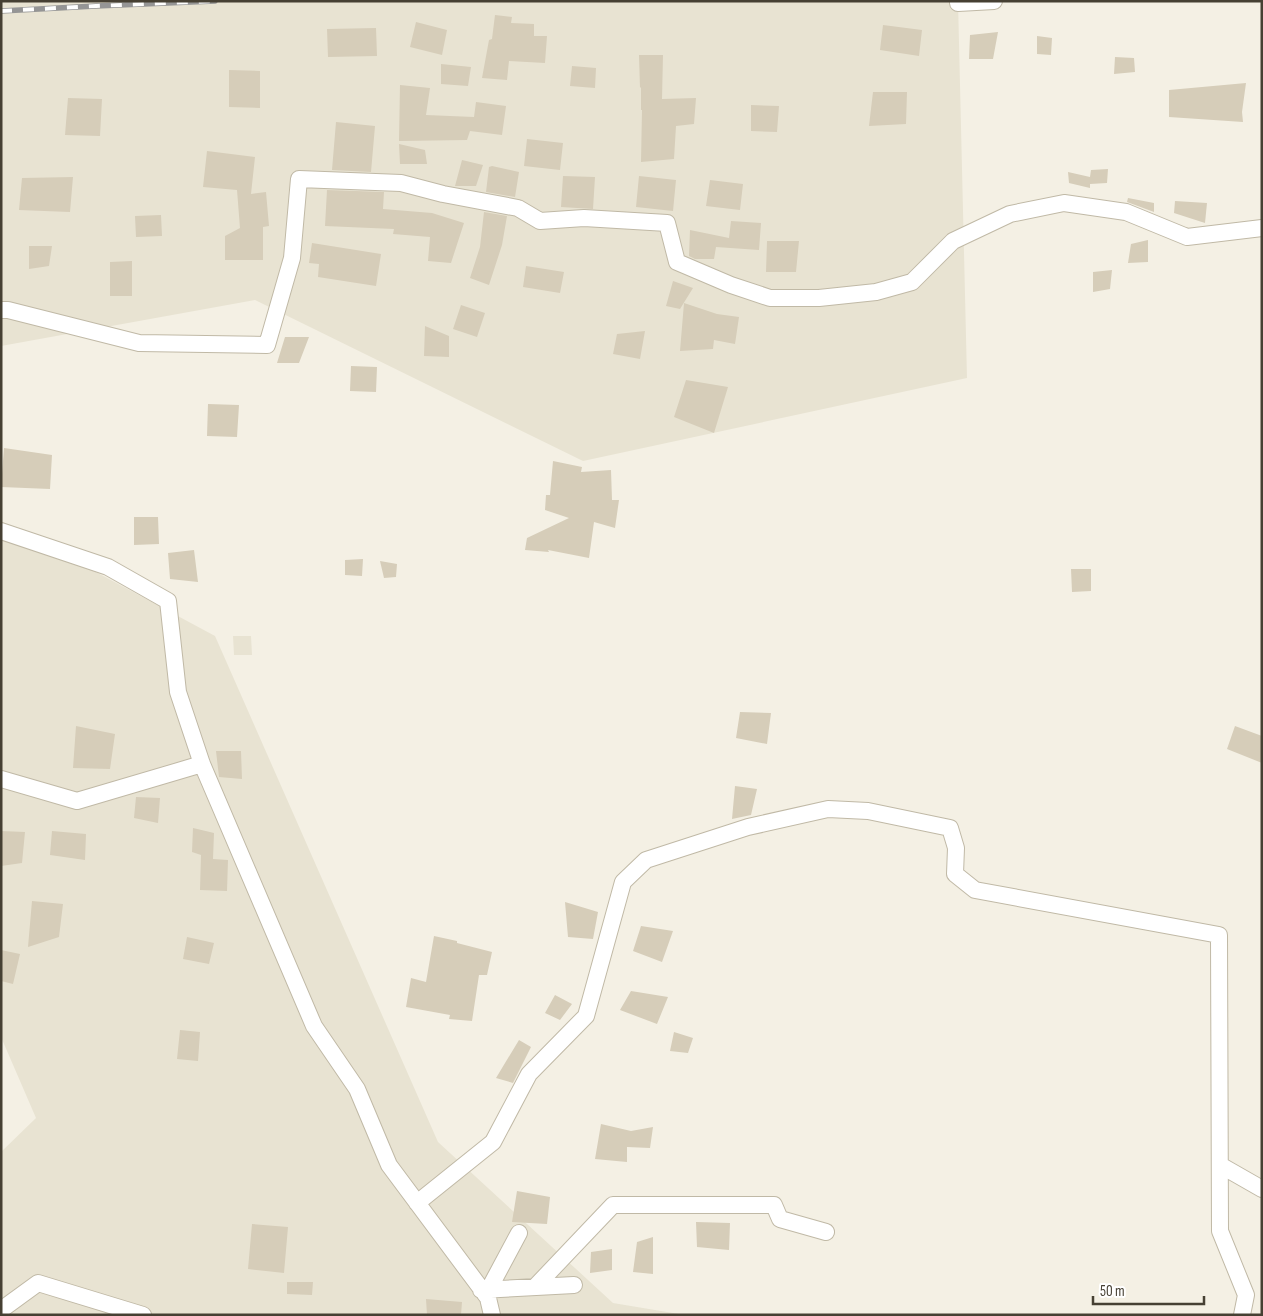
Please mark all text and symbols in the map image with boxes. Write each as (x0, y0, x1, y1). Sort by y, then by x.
scale bar (1093, 1274, 1204, 1306)
text: 50 m (1100, 1282, 1125, 1301)

